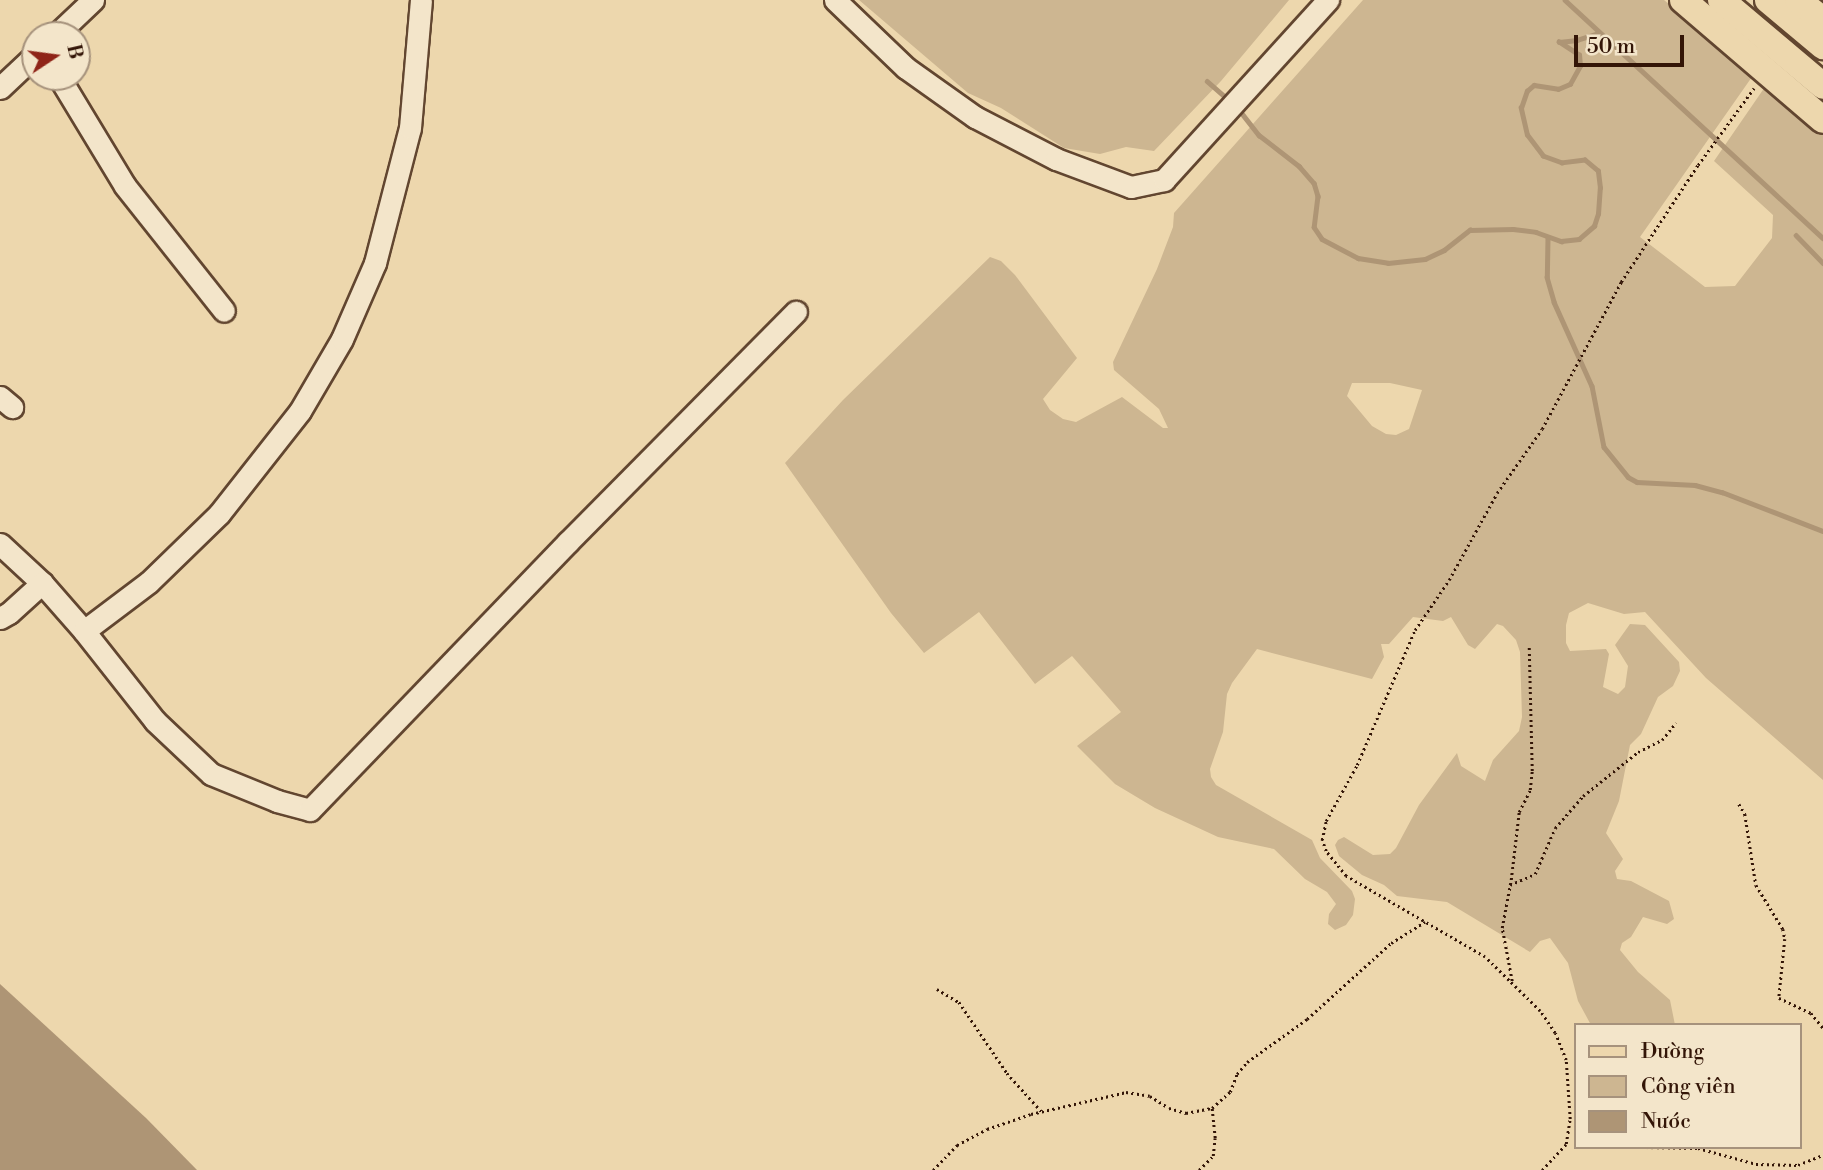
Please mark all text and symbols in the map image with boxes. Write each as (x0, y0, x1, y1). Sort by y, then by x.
north arrow (21, 21, 91, 91)
scale bar (1578, 21, 1688, 65)
text: 50 m (1587, 34, 1635, 60)
text: B (61, 42, 88, 61)
legend (1574, 1023, 1802, 1149)
text: Đường (1641, 1039, 1704, 1065)
text: Công viên (1641, 1074, 1735, 1100)
text: Nước (1641, 1109, 1691, 1135)

